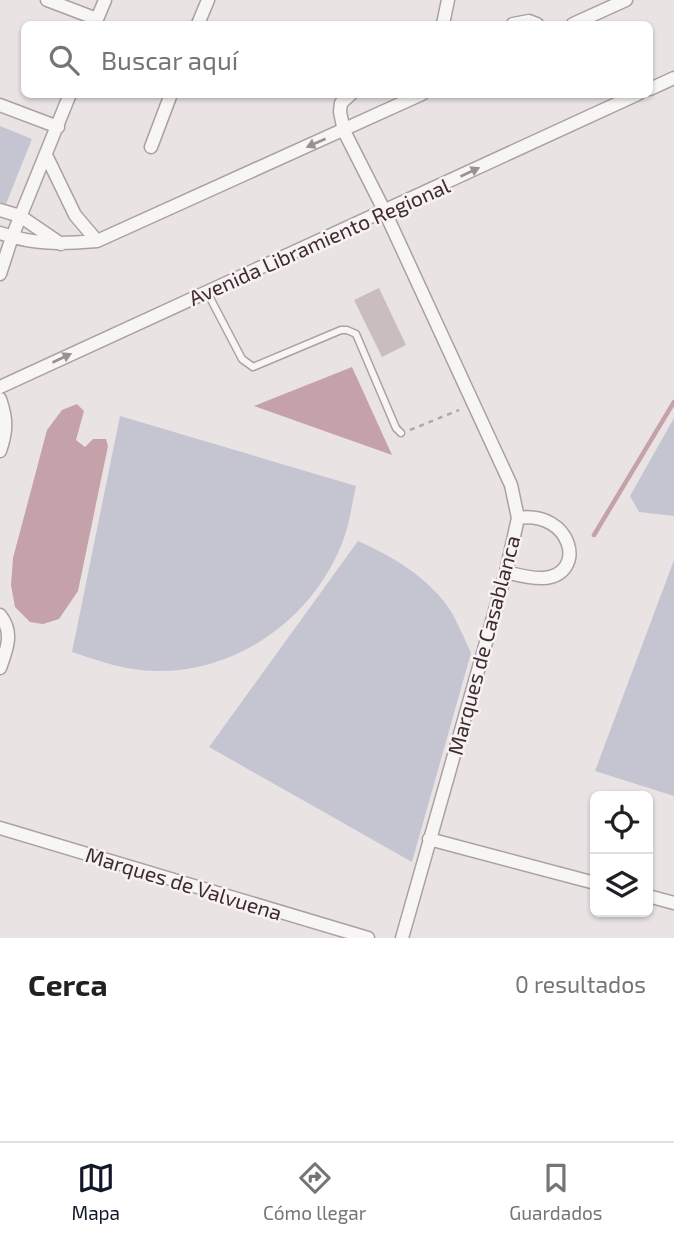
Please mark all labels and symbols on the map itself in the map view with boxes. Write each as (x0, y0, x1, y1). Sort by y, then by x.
one-way arrow (306, 137, 326, 149)
one-way arrow (460, 167, 480, 178)
street label: Avenida Libramiento Regional (185, 172, 454, 310)
one-way arrow (52, 352, 72, 364)
street label: Marques de Casablanca (442, 533, 524, 757)
street label: Marques de Valvuena (83, 841, 285, 925)

